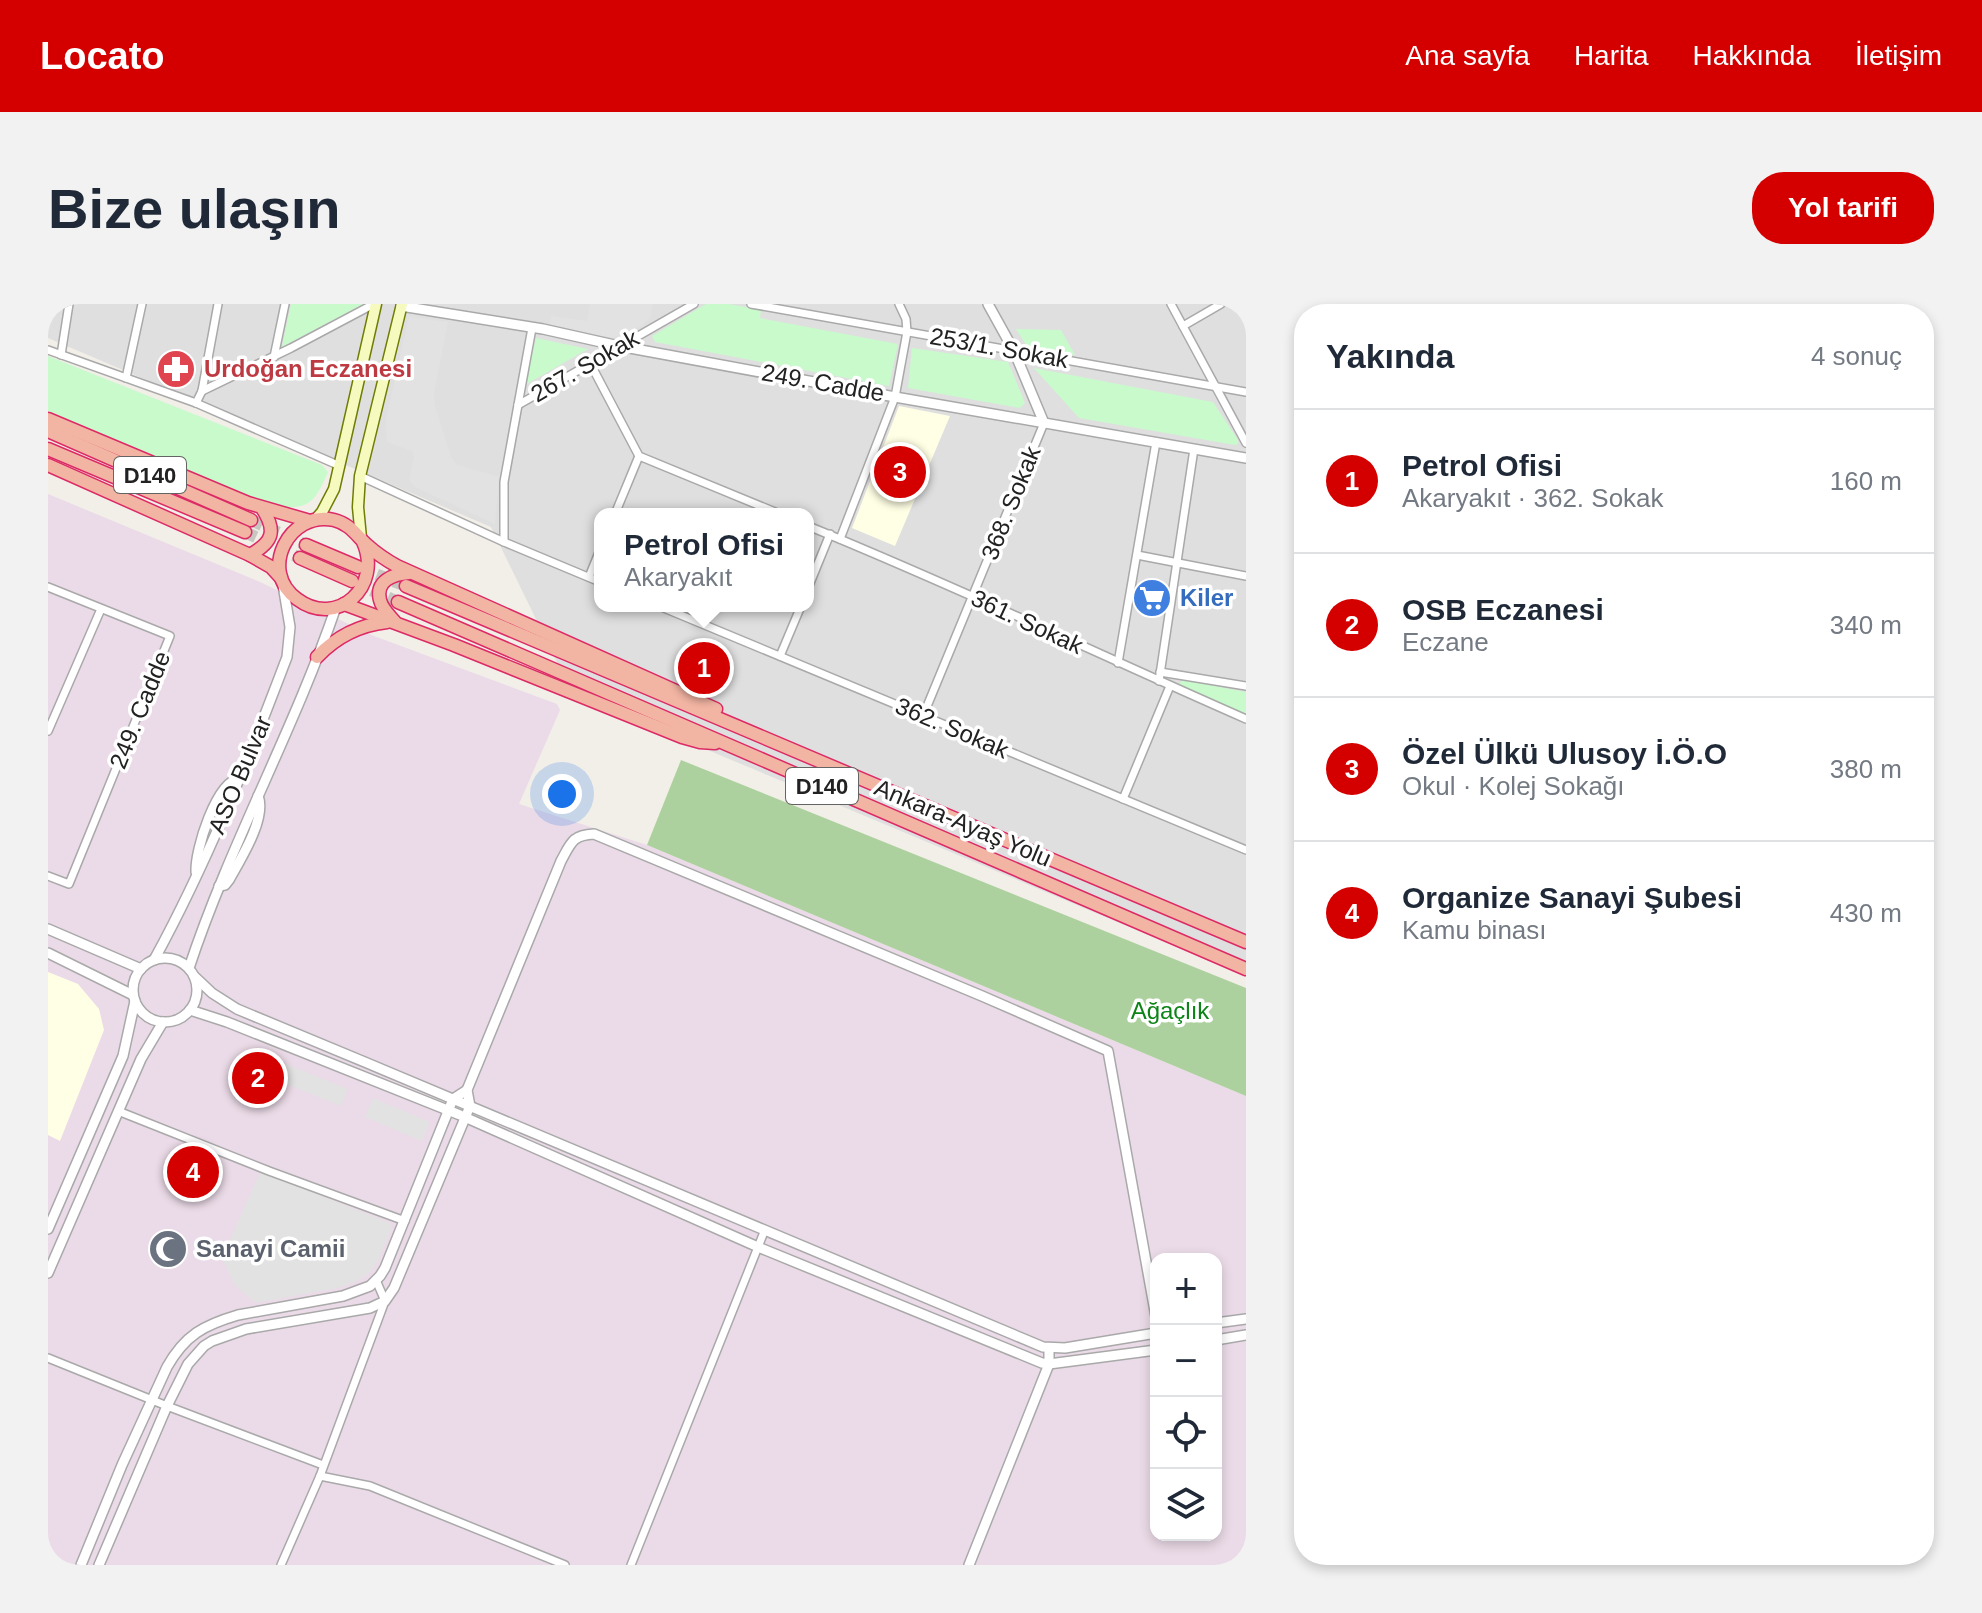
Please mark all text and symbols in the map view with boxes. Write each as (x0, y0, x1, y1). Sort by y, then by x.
text: Locato (40, 35, 165, 77)
text: Ana sayfa (1405, 40, 1530, 71)
text: Harita (1574, 40, 1649, 71)
text: Hakkında (1693, 40, 1811, 71)
text: İletişim (1855, 40, 1942, 71)
button: Yol tarifi (1752, 172, 1934, 244)
text: Bize ulaşın (48, 177, 341, 240)
street label: 253/1. Sokak (928, 322, 1071, 373)
street label: 267. Sokak (526, 323, 644, 407)
text: Yakında (1326, 337, 1455, 375)
text: 4 sonuç (1811, 341, 1902, 371)
pharmacy icon: Urdoğan Eczanesi (155, 348, 197, 390)
place label: Urdoğan Eczanesi (204, 355, 412, 382)
street label: 249. Cadde (760, 358, 887, 407)
street label: 368. Sokak (976, 441, 1046, 564)
pin: 3 (874, 442, 926, 502)
text: Petrol Ofisi (1402, 449, 1562, 482)
road number: D140 (114, 457, 186, 493)
text: 1 (1345, 466, 1359, 496)
text: 160 m (1830, 466, 1902, 496)
text: Akaryakıt · 362. Sokak (1402, 483, 1664, 513)
popup (594, 508, 814, 612)
text: Petrol Ofisi (624, 528, 784, 561)
text: Akaryakıt (624, 562, 732, 592)
supermarket icon: Kiler (1131, 577, 1173, 619)
street label: 361. Sokak (967, 584, 1088, 660)
place label: Kiler (1180, 584, 1233, 611)
text: OSB Eczanesi (1402, 593, 1604, 626)
text: 2 (1345, 610, 1359, 640)
text: 340 m (1830, 610, 1902, 640)
text: Eczane (1402, 627, 1489, 657)
pin: 1 (678, 638, 730, 698)
street label: 249. Cadde (104, 647, 175, 772)
street label: 362. Sokak (892, 692, 1014, 764)
street label: ASO Bulvar (203, 712, 276, 838)
text: Özel Ülkü Ulusoy İ.Ö.O (1402, 737, 1727, 770)
text: 3 (1345, 754, 1359, 784)
text: 380 m (1830, 754, 1902, 784)
road number: D140 (786, 768, 858, 804)
text: Okul · Kolej Sokağı (1402, 771, 1625, 801)
street label: Ankara-Ayaş Yolu (871, 773, 1055, 872)
your location (542, 774, 582, 814)
text: Organize Sanayi Şubesi (1402, 881, 1742, 914)
text: 4 (1345, 898, 1359, 928)
text: 430 m (1830, 898, 1902, 928)
text: Kamu binası (1402, 915, 1547, 945)
park label: Ağaçlık (1131, 997, 1210, 1024)
pin: 2 (232, 1048, 284, 1108)
pin: 4 (167, 1142, 219, 1202)
mosque icon: Sanayi Camii (147, 1228, 189, 1270)
place label: Sanayi Camii (196, 1235, 345, 1262)
map controls (1150, 1253, 1222, 1541)
button: + (1150, 1253, 1222, 1325)
button: − (1150, 1325, 1222, 1397)
button: locate (1150, 1397, 1222, 1469)
button: layers (1150, 1469, 1222, 1541)

